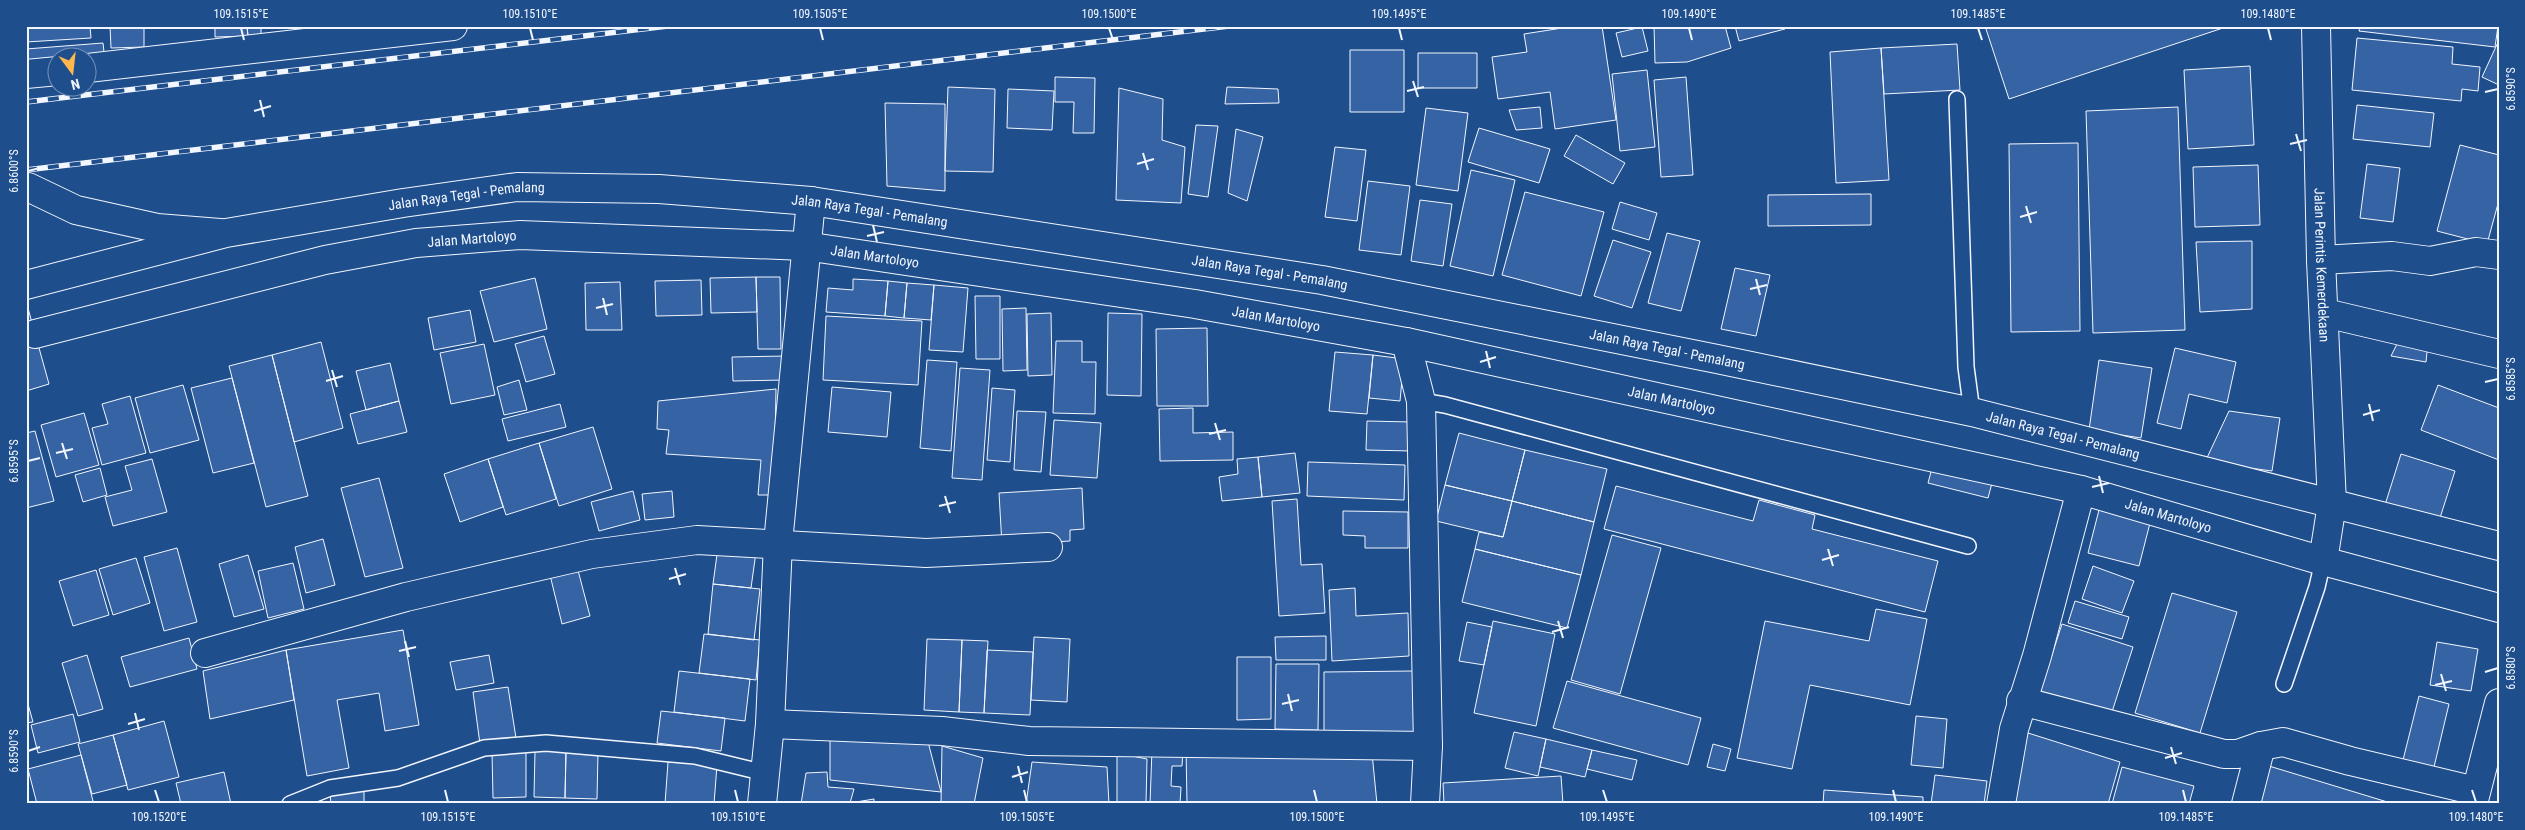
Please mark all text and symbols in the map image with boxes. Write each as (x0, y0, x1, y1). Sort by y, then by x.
text: 109.1515°E (213, 7, 269, 21)
text: 109.1510°E (502, 7, 558, 21)
text: 109.1505°E (792, 7, 848, 21)
text: 109.1500°E (1081, 7, 1137, 21)
text: 109.1495°E (1371, 7, 1427, 21)
text: 109.1490°E (1661, 7, 1717, 21)
text: 109.1485°E (1950, 7, 2006, 21)
text: 109.1480°E (2240, 7, 2296, 21)
north arrow (48, 48, 98, 98)
text: 6.8590°S (2504, 67, 2518, 111)
text: N (69, 76, 82, 93)
text: 6.8600°S (7, 149, 21, 193)
street label: Jalan Raya Tegal - Pemalang (387, 179, 545, 213)
street label: Jalan Perintis Kemerdekaan (2311, 188, 2333, 342)
street label: Jalan Raya Tegal - Pemalang (791, 191, 949, 230)
street label: Jalan Martoloyo (427, 227, 517, 250)
street label: Jalan Martoloyo (829, 242, 920, 271)
street label: Jalan Raya Tegal - Pemalang (1190, 252, 1349, 293)
street label: Jalan Martoloyo (1231, 303, 1321, 334)
street label: Jalan Raya Tegal - Pemalang (1588, 326, 1746, 373)
text: 6.8585°S (2504, 357, 2518, 401)
street label: Jalan Martoloyo (1626, 383, 1717, 418)
street label: Jalan Raya Tegal - Pemalang (1984, 408, 2142, 462)
text: 6.8595°S (7, 439, 21, 483)
street label: Jalan Martoloyo (2123, 495, 2213, 536)
text: 6.8580°S (2504, 646, 2518, 690)
text: 6.8590°S (7, 729, 21, 773)
text: 109.1520°E (131, 810, 187, 824)
text: 109.1515°E (420, 810, 476, 824)
text: 109.1510°E (710, 810, 766, 824)
text: 109.1505°E (999, 810, 1055, 824)
text: 109.1500°E (1289, 810, 1345, 824)
text: 109.1495°E (1579, 810, 1635, 824)
text: 109.1490°E (1868, 810, 1924, 824)
text: 109.1485°E (2158, 810, 2214, 824)
text: 109.1480°E (2448, 810, 2504, 824)

